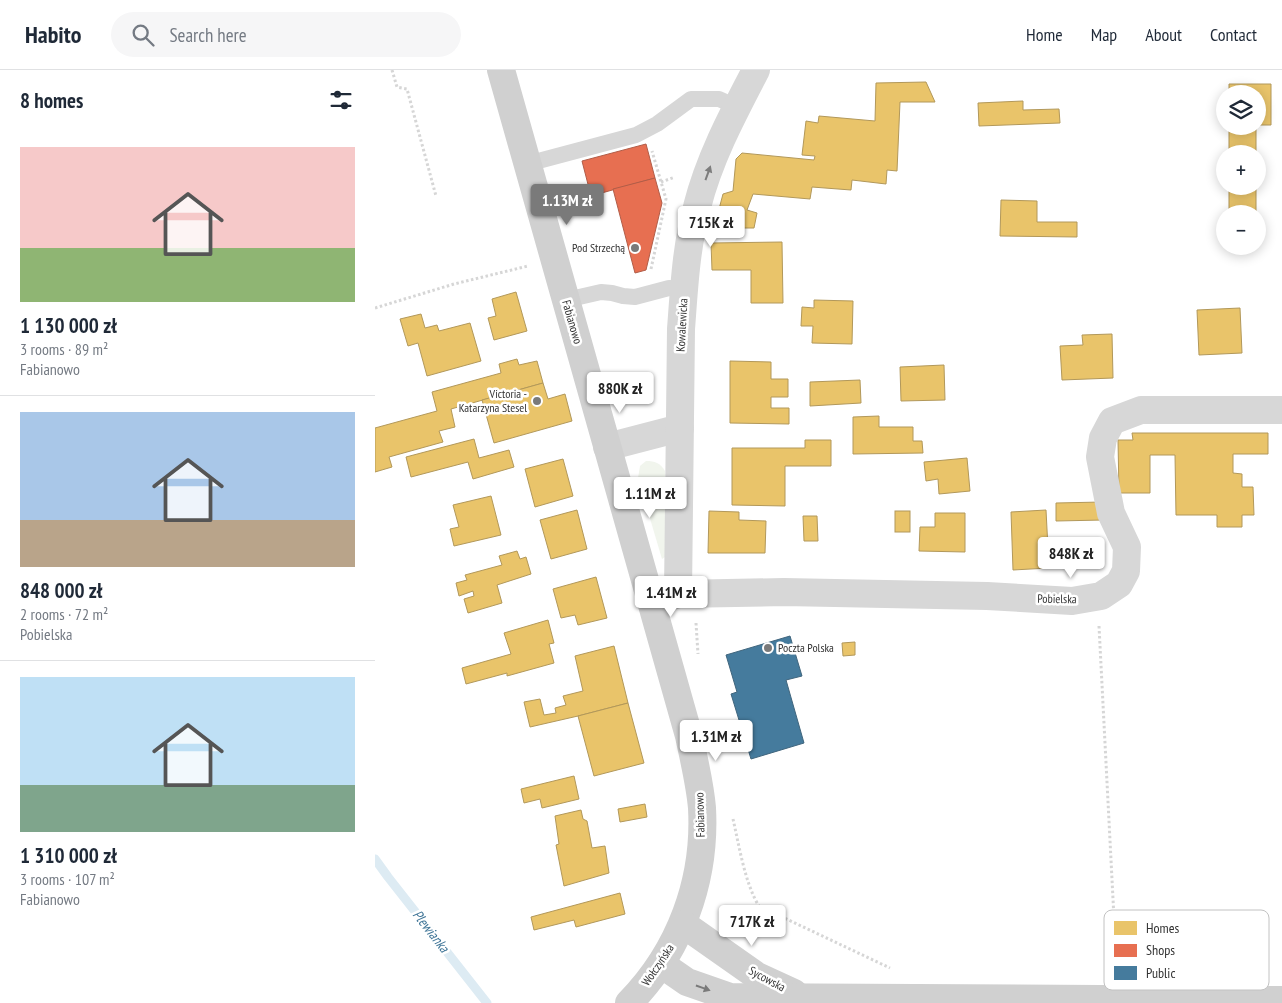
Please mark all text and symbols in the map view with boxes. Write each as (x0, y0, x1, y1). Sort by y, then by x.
search box (111, 12, 461, 57)
text: Habito (25, 19, 81, 50)
icon: search (129, 21, 157, 49)
text: Search here (169, 23, 247, 47)
text: Home (1026, 23, 1063, 46)
text: Map (1091, 23, 1117, 46)
text: About (1145, 23, 1182, 46)
text: Contact (1210, 23, 1257, 46)
map controls (1216, 85, 1266, 255)
button: layers (1216, 85, 1266, 135)
icon: filters (327, 86, 355, 114)
text: 8 homes (20, 87, 83, 114)
button: + (1216, 145, 1266, 195)
one-way arrow (705, 165, 712, 180)
icon: home (143, 179, 233, 269)
pin: 1.13M zł (515, 184, 619, 226)
text: 1.13M zł (542, 190, 592, 210)
button: − (1216, 205, 1266, 255)
pin: 715K zł (665, 206, 757, 248)
text: 715K zł (689, 212, 733, 232)
place label: Pod Strzechą (572, 240, 625, 255)
marker: Pod Strzechą (629, 242, 641, 254)
street label: Fabianowo (559, 298, 586, 345)
street label: Kowalewicka (673, 298, 690, 352)
text: 1 130 000 zł (20, 312, 117, 339)
text: 3 rooms · 89 m² (20, 339, 108, 359)
text: Fabianowo (20, 359, 80, 379)
pin: 880K zł (574, 372, 666, 414)
text: 880K zł (598, 378, 642, 398)
place label: Victoria - Katarzyna Stesel (459, 386, 527, 415)
marker: Victoria - Katarzyna Stesel (531, 395, 543, 407)
icon: home (143, 445, 233, 535)
pin: 1.11M zł (598, 476, 702, 519)
text: 1.11M zł (625, 483, 675, 503)
pin: 848K zł (1025, 536, 1117, 579)
text: 848K zł (1049, 543, 1093, 563)
pin: 1.41M zł (619, 576, 723, 618)
text: 848 000 zł (20, 577, 102, 604)
text: 1.41M zł (646, 582, 696, 602)
street label: Pobielska (1037, 591, 1077, 606)
text: 2 rooms · 72 m² (20, 604, 108, 624)
text: Pobielska (20, 624, 72, 644)
place label: Poczta Polska (778, 640, 834, 655)
marker: Poczta Polska (762, 642, 774, 654)
icon: home (143, 710, 233, 800)
pin: 1.31M zł (664, 720, 768, 762)
text: 1.31M zł (691, 726, 741, 746)
street label: Fabianowo (691, 792, 708, 838)
text: 1 310 000 zł (20, 842, 117, 869)
text: 3 rooms · 107 m² (20, 869, 115, 889)
text: Fabianowo (20, 889, 80, 909)
pin: 717K zł (706, 904, 798, 947)
water label: Plewianka (409, 906, 454, 957)
legend (1104, 910, 1269, 990)
text: 717K zł (730, 911, 774, 931)
text: Homes (1146, 919, 1179, 937)
street label: Wołczyńska (638, 941, 677, 989)
text: Shops (1146, 941, 1175, 959)
street label: Sycowska (746, 963, 788, 995)
text: Public (1146, 964, 1175, 982)
one-way arrow (696, 984, 711, 992)

